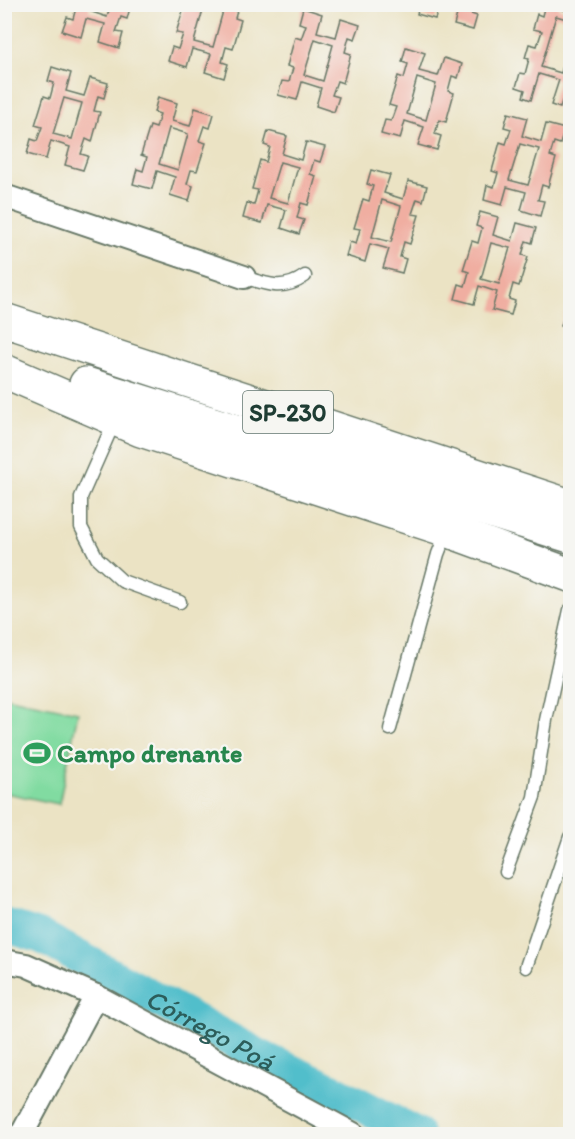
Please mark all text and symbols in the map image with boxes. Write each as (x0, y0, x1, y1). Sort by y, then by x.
road number: SP-230 (243, 391, 333, 433)
place label: Campo drenante (57, 737, 242, 769)
sports icon: Campo drenante (22, 738, 52, 768)
water label: Córrego Poá (140, 981, 281, 1078)

